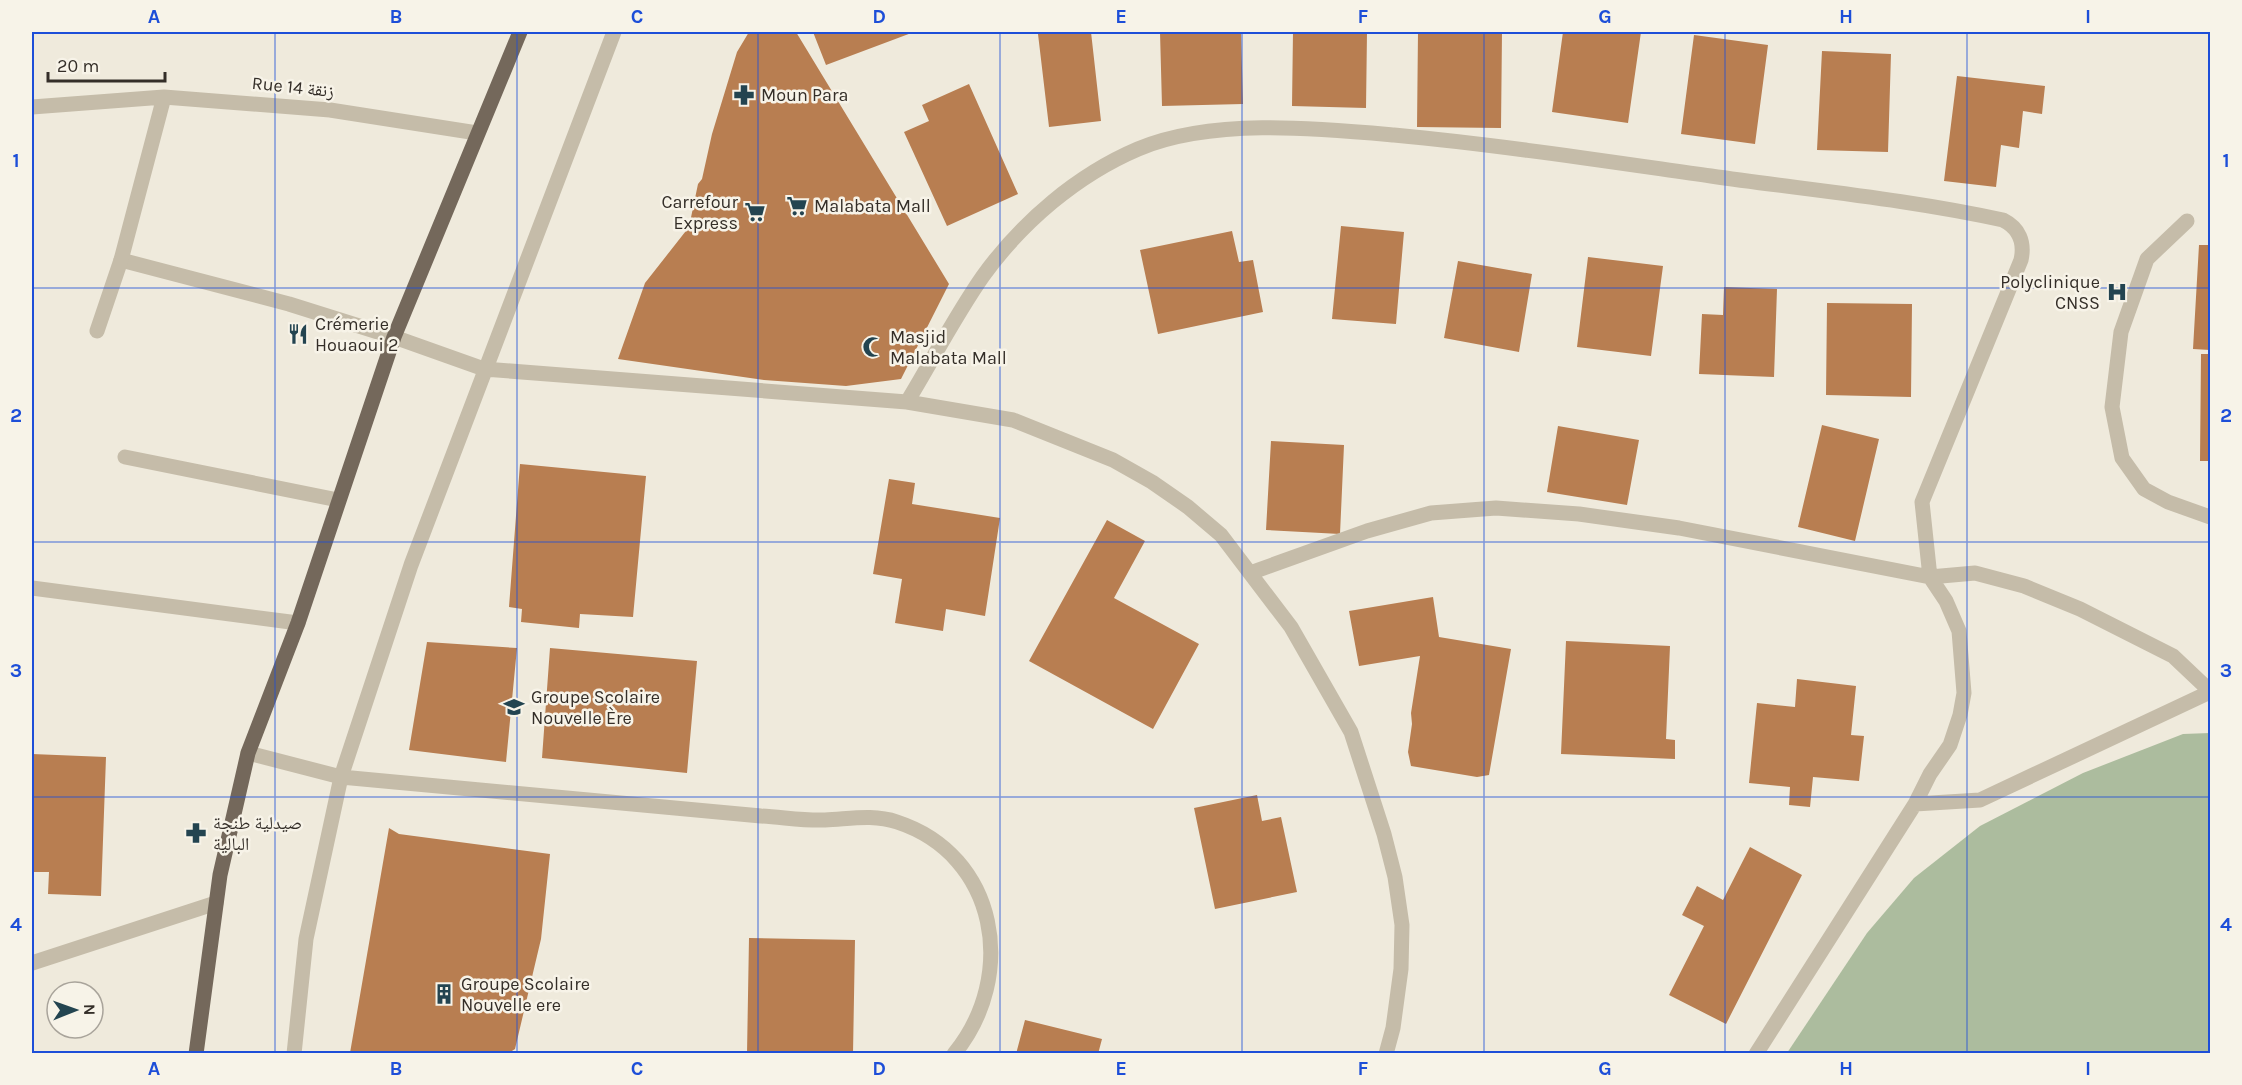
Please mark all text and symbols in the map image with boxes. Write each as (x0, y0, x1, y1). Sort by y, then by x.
text: A (148, 5, 161, 28)
text: B (390, 5, 402, 28)
text: C (631, 5, 643, 28)
text: D (872, 5, 886, 28)
text: E (1115, 5, 1127, 28)
text: F (1358, 5, 1369, 28)
text: G (1598, 5, 1612, 28)
text: H (1839, 5, 1853, 28)
text: I (2085, 5, 2091, 28)
scale bar (48, 45, 165, 83)
text: 20 m (57, 55, 99, 77)
street label: Rue 14 زنقة (251, 72, 335, 102)
pharmacy icon: Moun Para (732, 83, 756, 107)
place label: Moun Para (761, 84, 848, 106)
text: 1 (12, 149, 20, 172)
text: 1 (2222, 149, 2230, 172)
place label: Carrefour Express (661, 191, 738, 234)
supermarket icon: Malabata Mall (785, 194, 809, 218)
place label: Malabata Mall (814, 195, 931, 217)
supermarket icon: Carrefour Express (743, 200, 767, 224)
place label: Polyclinique CNSS (2000, 271, 2100, 314)
hospital icon: Polyclinique CNSS (2105, 280, 2129, 304)
place label: Crémerie Houaoui 2 (315, 313, 399, 356)
restaurant icon: Crémerie Houaoui 2 (286, 322, 310, 346)
place label: Masjid Malabata Mall (890, 326, 1007, 369)
mosque icon: Masjid Malabata Mall (861, 335, 885, 359)
text: 2 (10, 404, 22, 427)
text: 2 (2220, 404, 2232, 427)
text: 3 (10, 659, 22, 682)
text: 3 (2220, 659, 2232, 682)
place label: Groupe Scolaire Nouvelle Ère (531, 686, 660, 729)
school or university icon: Groupe Scolaire Nouvelle Ère (502, 695, 526, 719)
place label: صيدلية طنجة البالية (213, 812, 302, 855)
pharmacy icon: صيدلية طنجة البالية (184, 821, 208, 845)
text: 4 (10, 913, 22, 936)
text: 4 (2220, 913, 2232, 936)
place label: Groupe Scolaire Nouvelle ere (461, 973, 590, 1016)
north arrow (45, 980, 105, 1040)
building icon: Groupe Scolaire Nouvelle ere (432, 982, 456, 1006)
text: N (80, 1004, 99, 1016)
text: A (148, 1057, 161, 1080)
text: B (390, 1057, 402, 1080)
text: C (631, 1057, 643, 1080)
text: D (872, 1057, 886, 1080)
text: E (1115, 1057, 1127, 1080)
text: F (1358, 1057, 1369, 1080)
text: G (1598, 1057, 1612, 1080)
text: H (1839, 1057, 1853, 1080)
text: I (2085, 1057, 2091, 1080)

